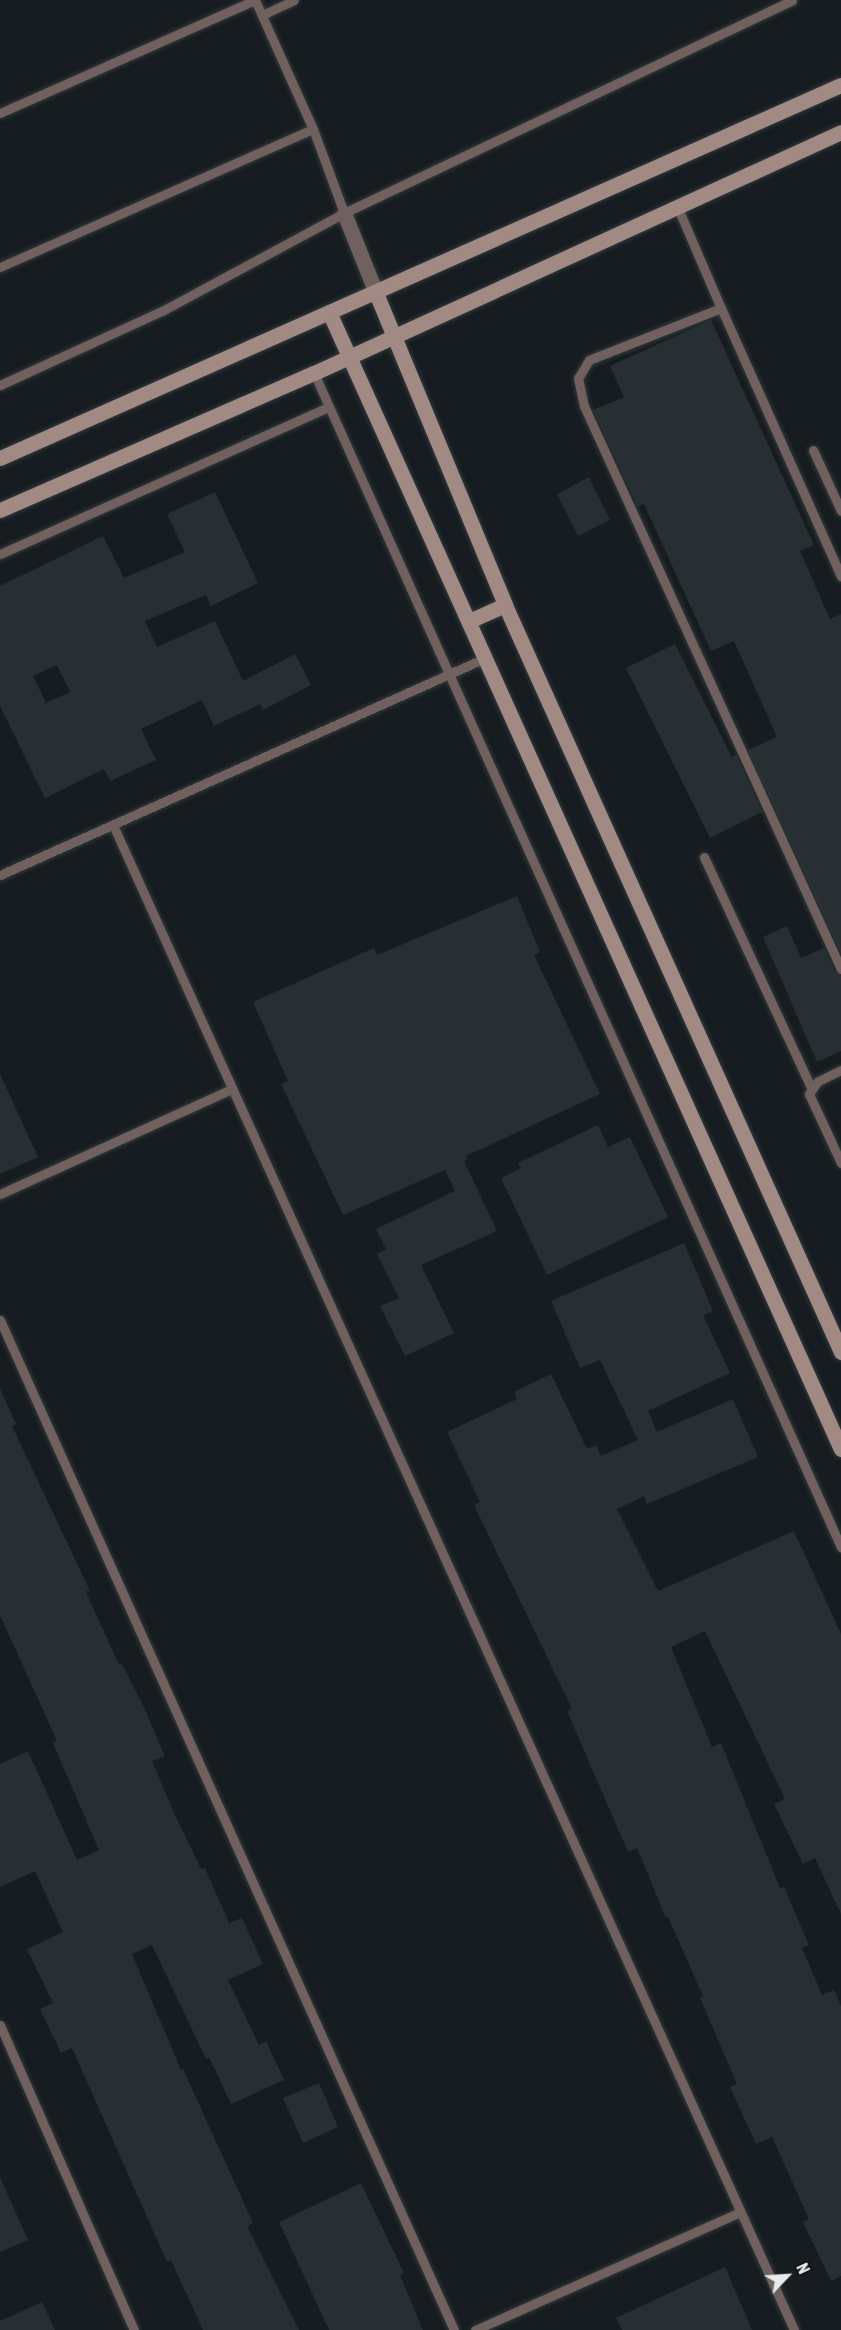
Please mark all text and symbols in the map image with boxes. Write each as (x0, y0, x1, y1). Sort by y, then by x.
north arrow (757, 2246, 817, 2306)
text: N (793, 2260, 813, 2276)

